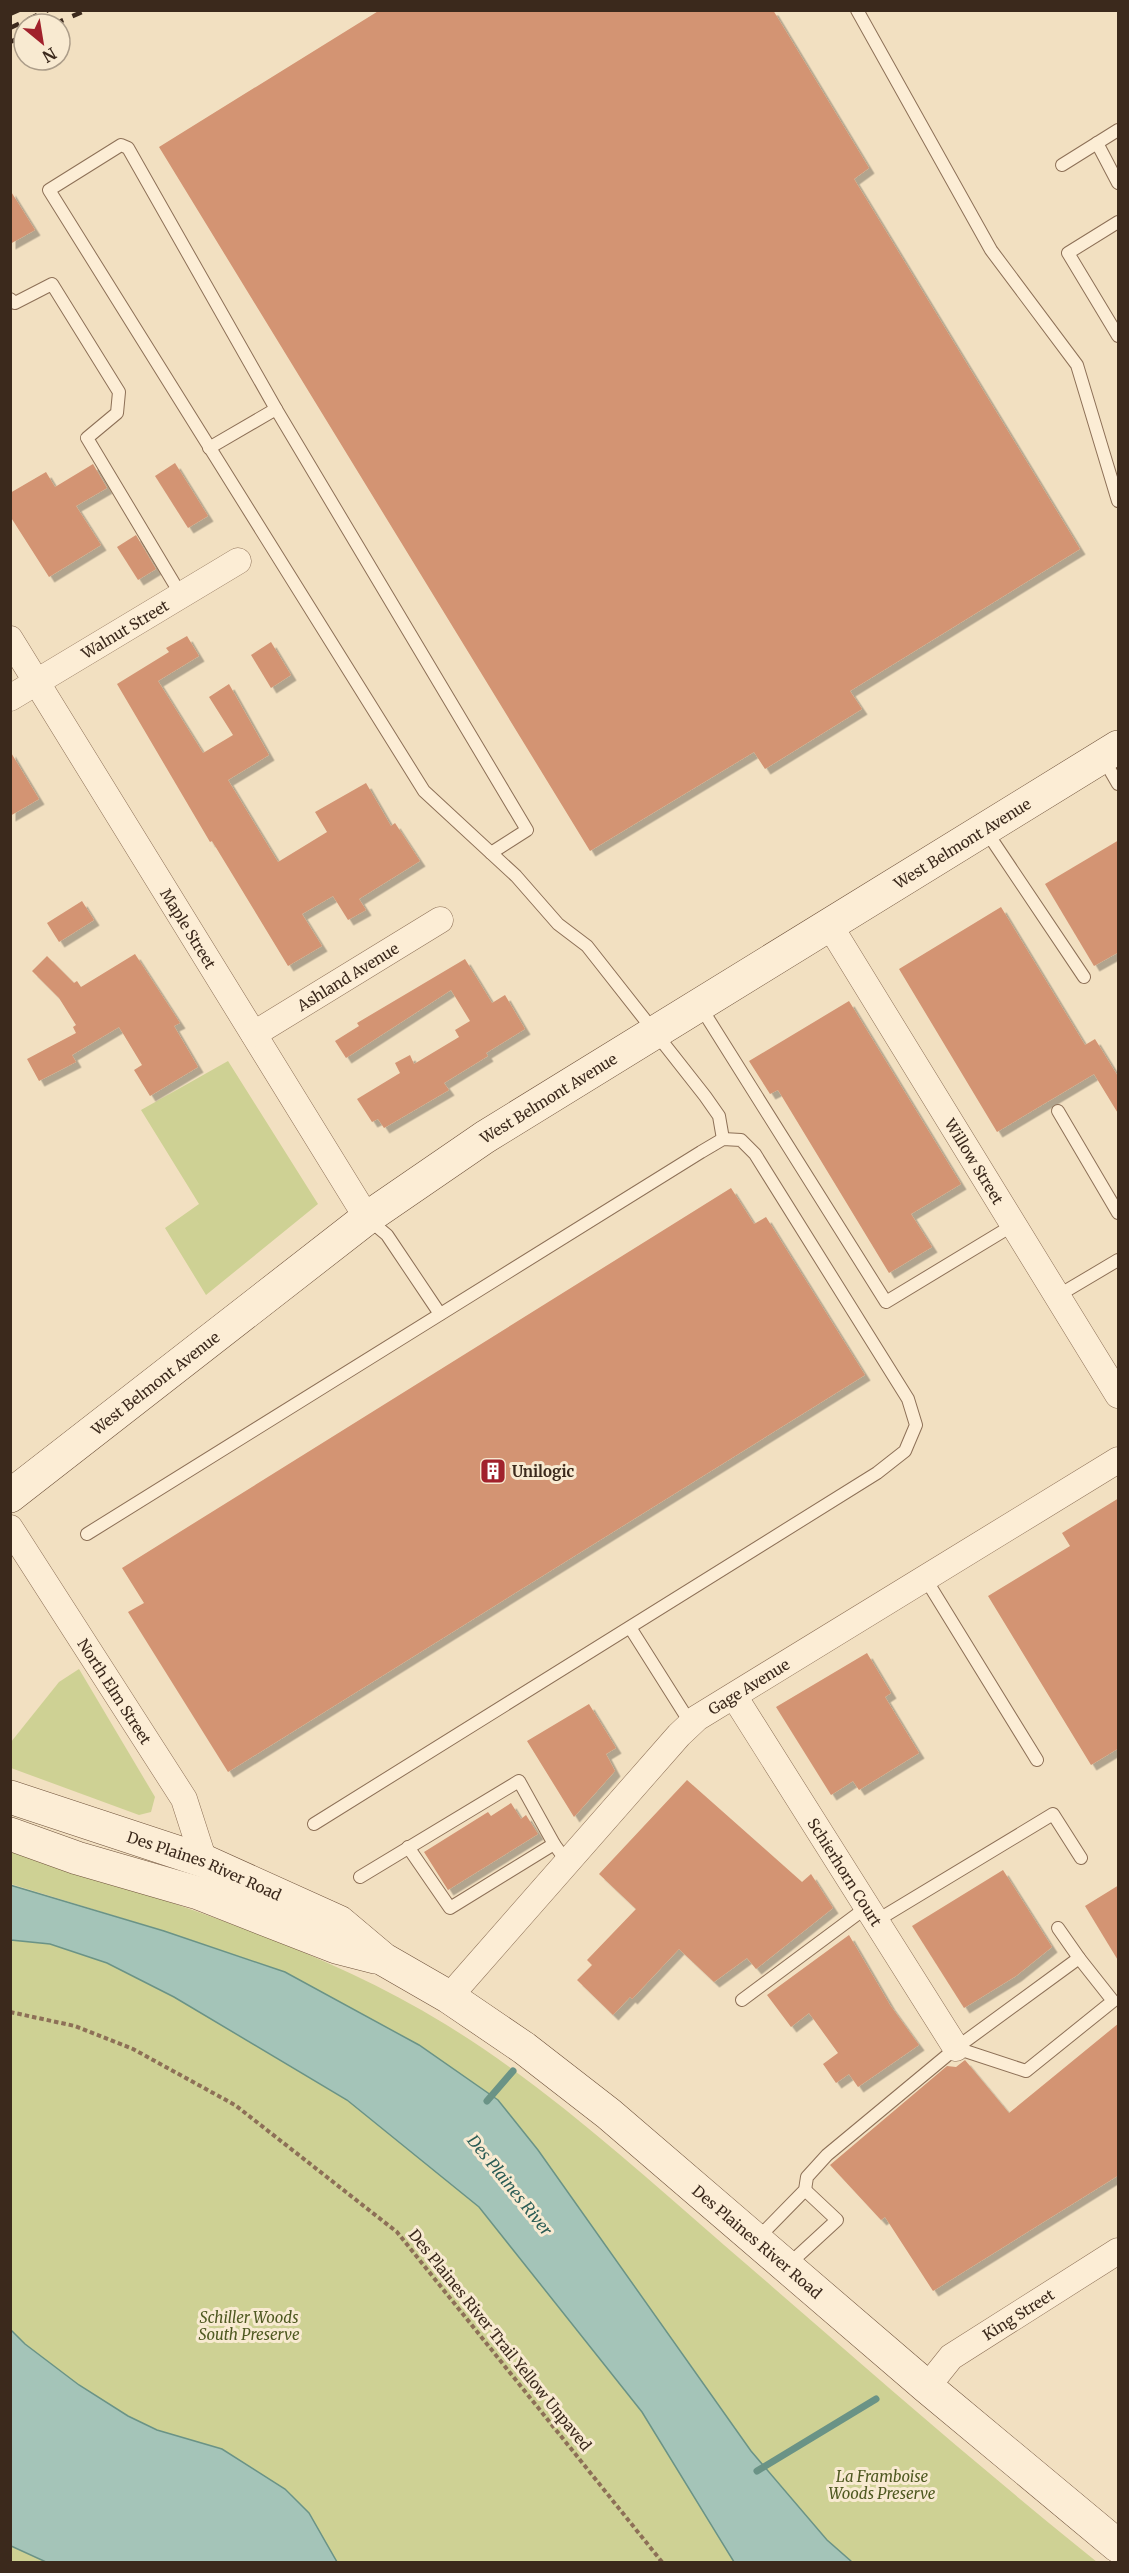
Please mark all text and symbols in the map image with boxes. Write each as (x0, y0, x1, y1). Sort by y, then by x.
north arrow (12, 12, 72, 72)
text: N (39, 43, 60, 67)
street label: Walnut Street (77, 595, 172, 663)
street label: West Belmont Avenue (889, 794, 1034, 893)
street label: Maple Street (157, 885, 220, 972)
street label: Ashland Avenue (293, 938, 402, 1015)
street label: West Belmont Avenue (476, 1049, 620, 1148)
street label: Willow Street (940, 1114, 1008, 1208)
street label: West Belmont Avenue (86, 1327, 223, 1439)
building icon: Unilogic (478, 1456, 508, 1486)
place label: Unilogic (512, 1462, 574, 1481)
street label: North Elm Street (74, 1635, 156, 1748)
street label: Gage Avenue (705, 1654, 793, 1718)
street label: Schierhorn Court (804, 1814, 886, 1930)
street label: Des Plaines River Road (125, 1827, 284, 1904)
water label: Des Plaines River (463, 2130, 557, 2240)
street label: Des Plaines River Road (689, 2181, 826, 2302)
street label: Des Plaines River Trail Yellow Unpaved (405, 2225, 595, 2455)
street label: King Street (979, 2285, 1058, 2344)
park label: Schiller Woods South Preserve (198, 2308, 300, 2344)
park label: La Framboise Woods Preserve (829, 2467, 936, 2503)

